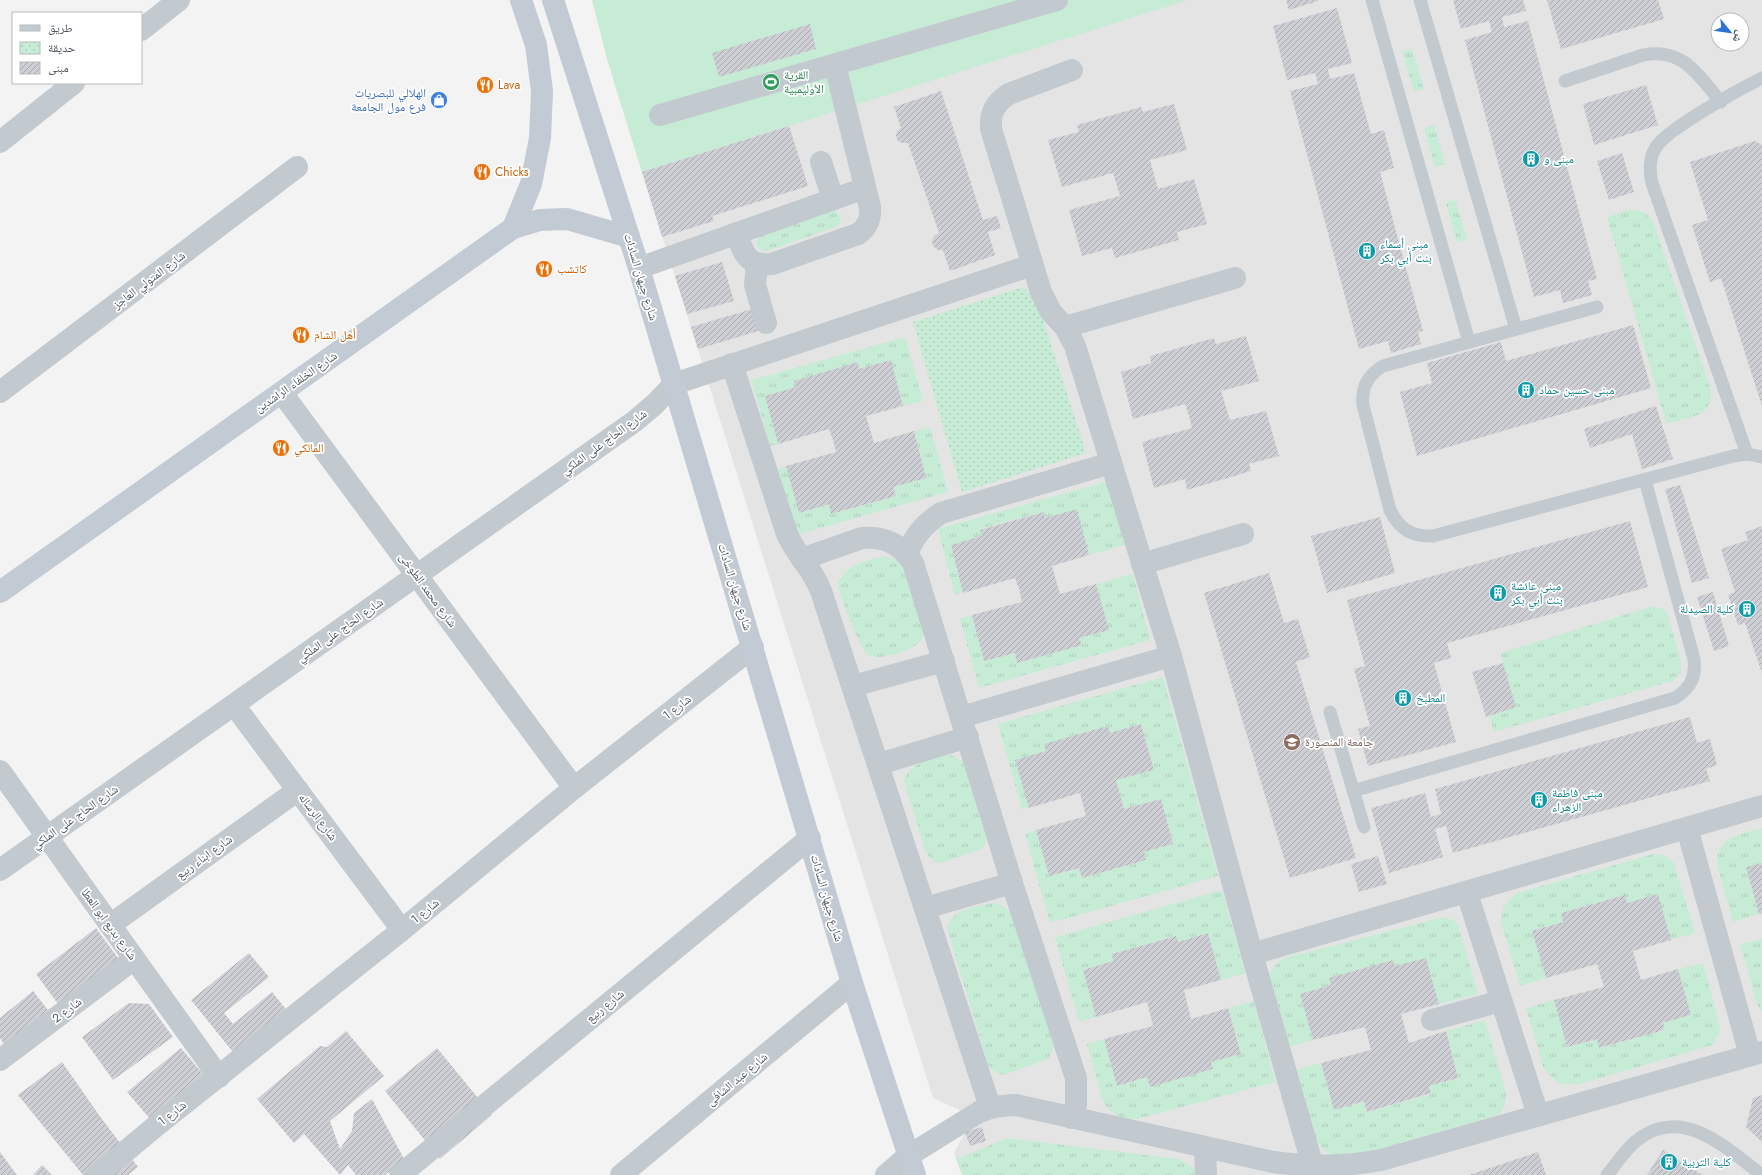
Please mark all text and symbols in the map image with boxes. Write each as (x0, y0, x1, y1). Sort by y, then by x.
legend (12, 12, 142, 84)
north arrow (1710, 12, 1750, 52)
text: طريق (48, 19, 73, 37)
text: ش (1729, 28, 1749, 46)
text: حديقة (48, 39, 76, 57)
text: مبنى (48, 59, 69, 77)
place label: القرية الأوليمبية (784, 66, 824, 98)
sports icon: القرية الأوليمبية (761, 72, 781, 92)
restaurant icon: Lava (475, 75, 495, 95)
place label: Lava (498, 76, 520, 94)
place label: الهلالي للبصريات فرع مول الجامعة (351, 84, 426, 116)
shop icon: الهلالي للبصريات فرع مول الجامعة (429, 90, 449, 110)
building icon: مبنى و (1521, 149, 1541, 169)
place label: مبنى و (1544, 150, 1574, 168)
restaurant icon: Chicks (472, 162, 492, 182)
place label: Chicks (495, 163, 529, 181)
street label: شارع جيهان السادات (619, 231, 663, 323)
place label: مبنى أسماء بنت أبي بكر (1379, 235, 1432, 268)
building icon: مبنى أسماء بنت أبي بكر (1357, 241, 1377, 261)
street label: شارع المتولي العاجز (108, 247, 190, 315)
restaurant icon: كاتشب (534, 259, 554, 279)
place label: كاتشب (557, 260, 587, 278)
restaurant icon: أهل الشام (291, 325, 311, 345)
place label: أهل الشام (314, 326, 356, 344)
street label: شارع الخلفاء الراشدين (251, 347, 341, 417)
building icon: مبنى حسين حماد (1516, 380, 1536, 400)
place label: مبنى حسين حماد (1539, 381, 1614, 399)
street label: شارع الحاج على الملكي (557, 405, 651, 480)
restaurant icon: المالكي (271, 438, 291, 458)
place label: المالكي (294, 439, 324, 458)
street label: شارع جيهان السادات (713, 541, 757, 633)
street label: شارع محمد الطوخى (395, 549, 461, 631)
place label: مبنى عائشة بنت أبي بكر (1510, 577, 1563, 610)
building icon: مبنى عائشة بنت أبي بكر (1488, 583, 1508, 603)
street label: شارع الحاج على الملكي (293, 593, 388, 667)
building icon: كلية الصيدلة (1737, 599, 1757, 619)
place label: كلية الصيدلة (1680, 600, 1734, 618)
building icon: المطبخ (1393, 688, 1413, 708)
place label: المطبخ (1416, 689, 1446, 707)
street label: شارع 1 (659, 690, 695, 724)
school or university icon: جامعة المنصورة (1282, 732, 1302, 752)
place label: جامعة المنصورة (1305, 733, 1374, 751)
street label: شارع الحاج على الملكي (28, 780, 123, 854)
place label: مبنى فاطمة الزهراء (1552, 784, 1603, 816)
street label: شارع الرساله (294, 789, 342, 845)
building icon: مبنى فاطمة الزهراء (1529, 790, 1549, 810)
street label: شارع ابناء ربيع (172, 830, 236, 884)
street label: شارع جيهان السادات (806, 852, 848, 944)
street label: شارع بديع ابو العطا (77, 884, 141, 964)
street label: شارع 1 (407, 894, 443, 928)
street label: شارع ربيع (582, 985, 628, 1027)
street label: شارع 2 (48, 993, 86, 1027)
street label: شارع عبد الشافى (703, 1048, 772, 1110)
street label: شارع 1 (154, 1096, 190, 1130)
building icon: كلية التربية (1659, 1152, 1679, 1172)
place label: كلية التربية (1682, 1153, 1731, 1171)

